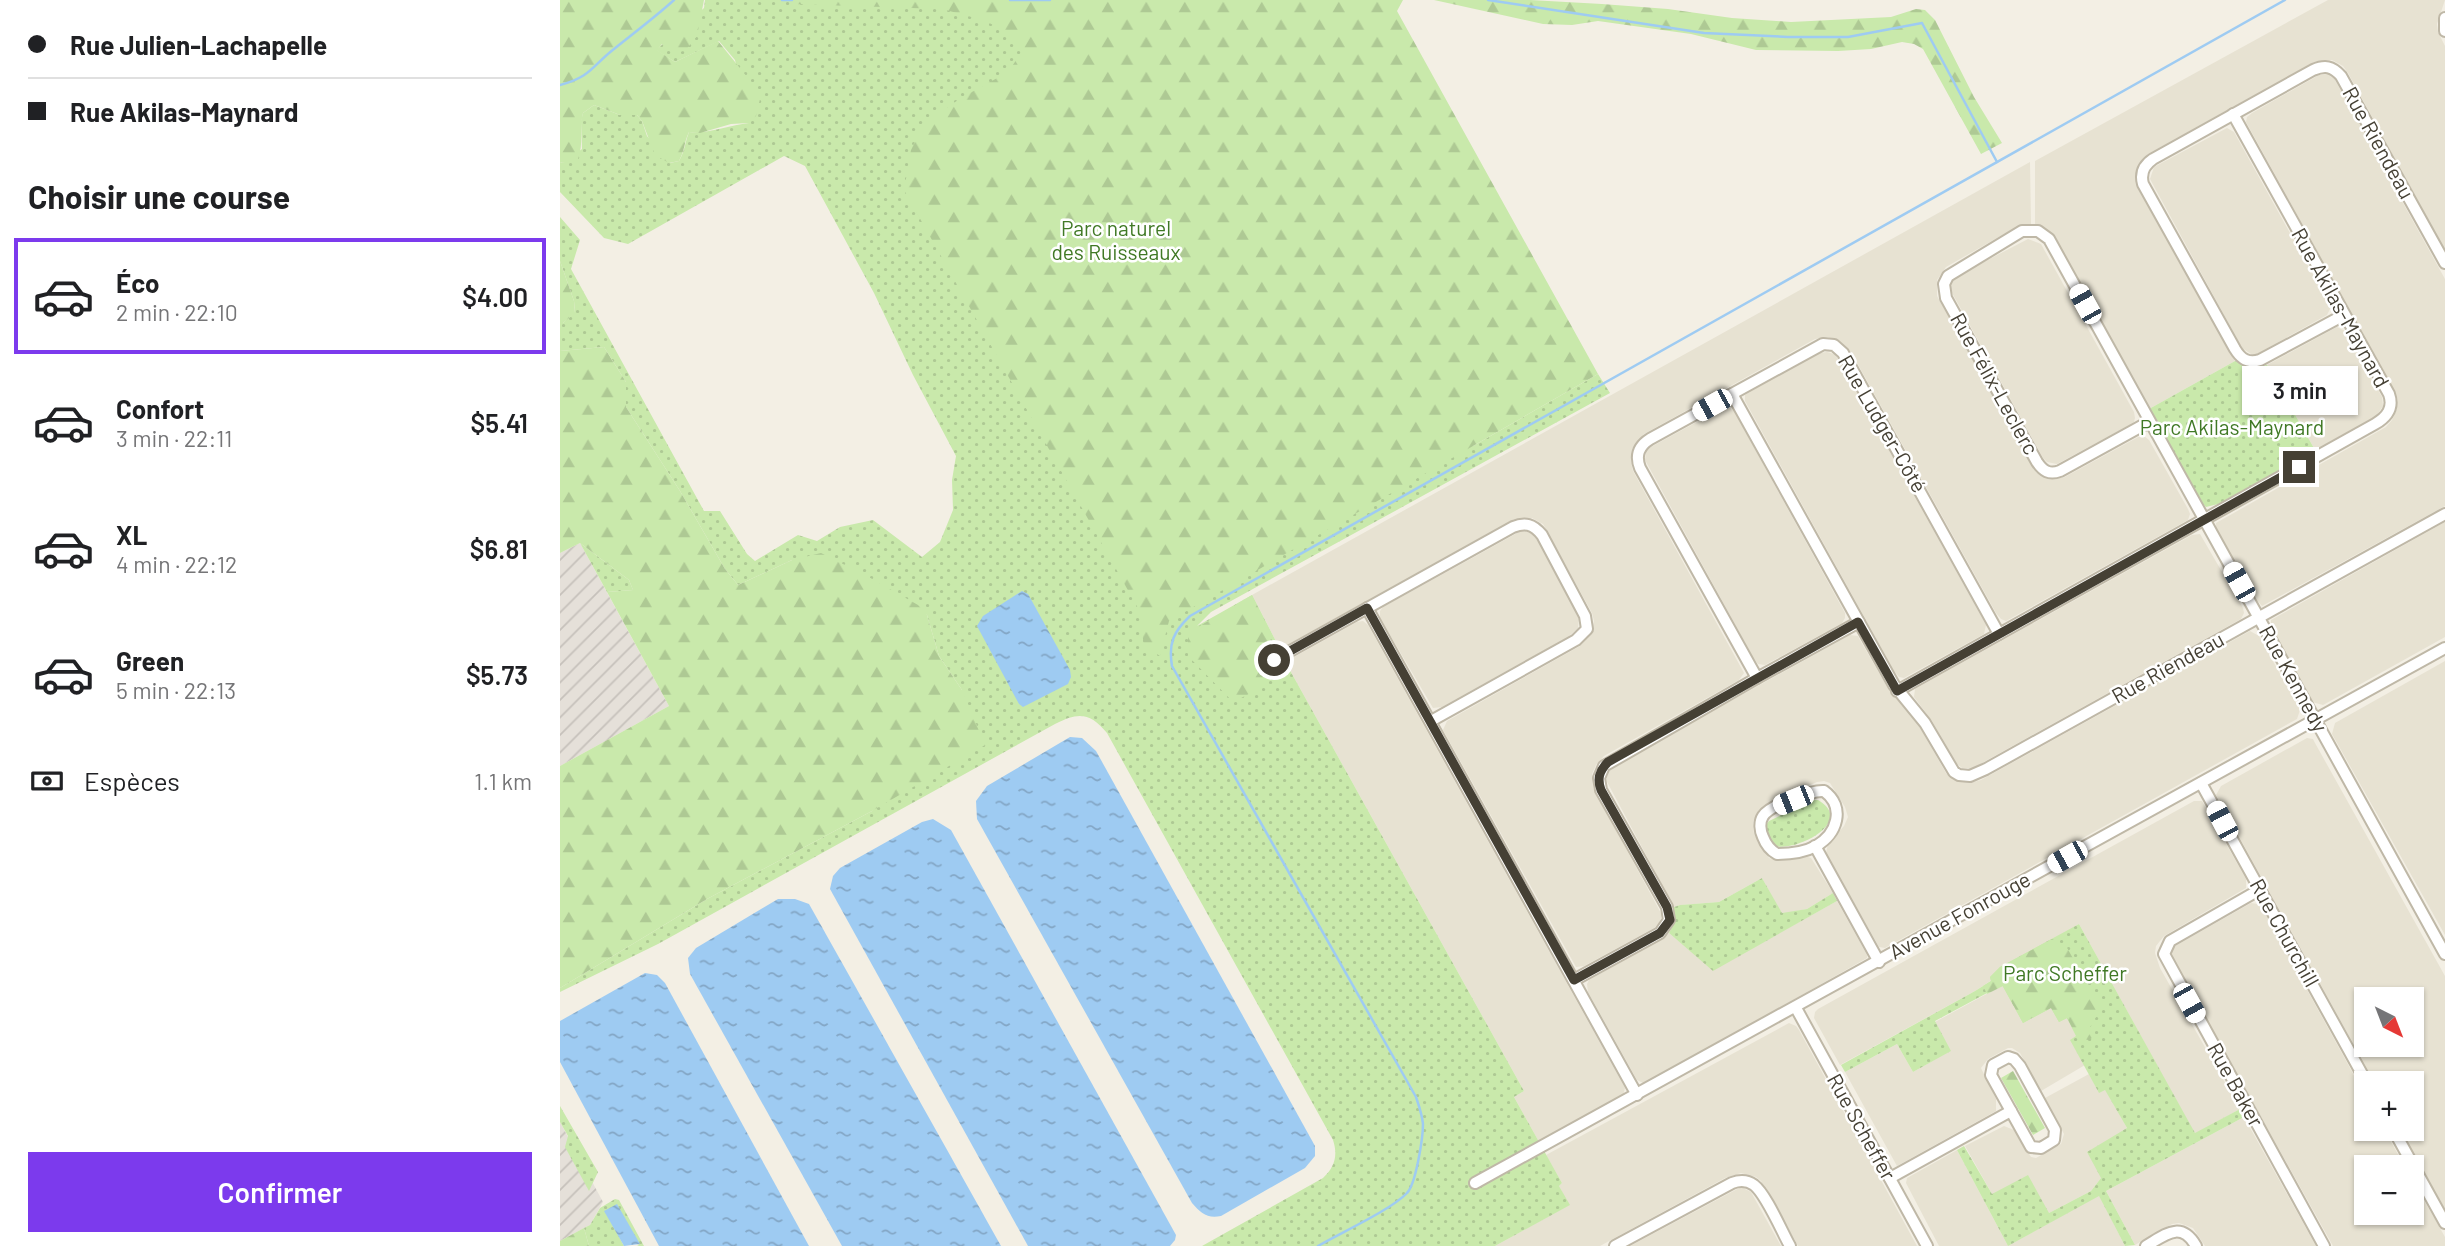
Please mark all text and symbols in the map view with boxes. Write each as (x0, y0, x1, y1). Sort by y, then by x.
text: Rue Julien-Lachapelle (70, 29, 327, 60)
street label: Rue Riendeau (2338, 82, 2420, 203)
text: Rue Akilas-Maynard (70, 96, 299, 127)
text: Choisir une course (28, 177, 290, 215)
park label: Parc naturel des Ruisseaux (1051, 215, 1181, 264)
street label: Rue Akilas-Maynard (2287, 223, 2395, 391)
icon: car (32, 265, 95, 328)
text: Éco (116, 267, 159, 298)
text: $4.00 (462, 281, 528, 312)
car (2066, 281, 2105, 327)
text: 2 min · 22:10 (116, 298, 238, 326)
street label: Rue Félix-Leclerc (1946, 308, 2045, 459)
street label: Rue Ludger-Côté (1834, 350, 1933, 497)
callout: 3 min (2241, 365, 2357, 414)
text: 3 min (2273, 376, 2327, 404)
car (1689, 386, 1736, 424)
icon: car (32, 391, 95, 454)
text: Confort (116, 393, 204, 424)
text: $5.41 (470, 407, 528, 438)
park label: Parc Akilas-Maynard (2140, 414, 2324, 439)
text: 3 min · 22:11 (116, 424, 232, 452)
route end (2283, 451, 2315, 483)
icon: car (32, 517, 95, 580)
text: XL (116, 519, 147, 550)
text: $6.81 (470, 533, 528, 564)
text: 4 min · 22:12 (116, 550, 237, 578)
car (2220, 559, 2259, 605)
street label: Rue Kennedy (2255, 621, 2334, 736)
street label: Rue Riendeau (2107, 626, 2228, 708)
icon: car (32, 643, 95, 706)
route start (1258, 644, 1290, 676)
text: Green (116, 645, 184, 676)
text: $5.73 (466, 659, 528, 690)
text: 5 min · 22:13 (116, 676, 236, 704)
icon: cash (28, 762, 66, 800)
text: Espèces (84, 765, 180, 796)
text: 1.1 km (474, 767, 532, 795)
car (1770, 782, 1817, 818)
car (2203, 798, 2242, 844)
car (2044, 838, 2091, 876)
street label: Avenue Fonrouge (1884, 866, 2034, 964)
street label: Rue Churchill (2245, 874, 2325, 991)
park label: Parc Scheffer (2003, 960, 2127, 985)
car (2170, 980, 2209, 1026)
north arrow (2354, 987, 2424, 1057)
map controls (2354, 987, 2424, 1225)
street label: Rue Baker (2203, 1038, 2270, 1131)
street label: Rue Scheffer (1823, 1069, 1902, 1184)
button: + (2354, 1071, 2424, 1141)
button: Confirmer (28, 1152, 532, 1232)
button: − (2354, 1155, 2424, 1225)

